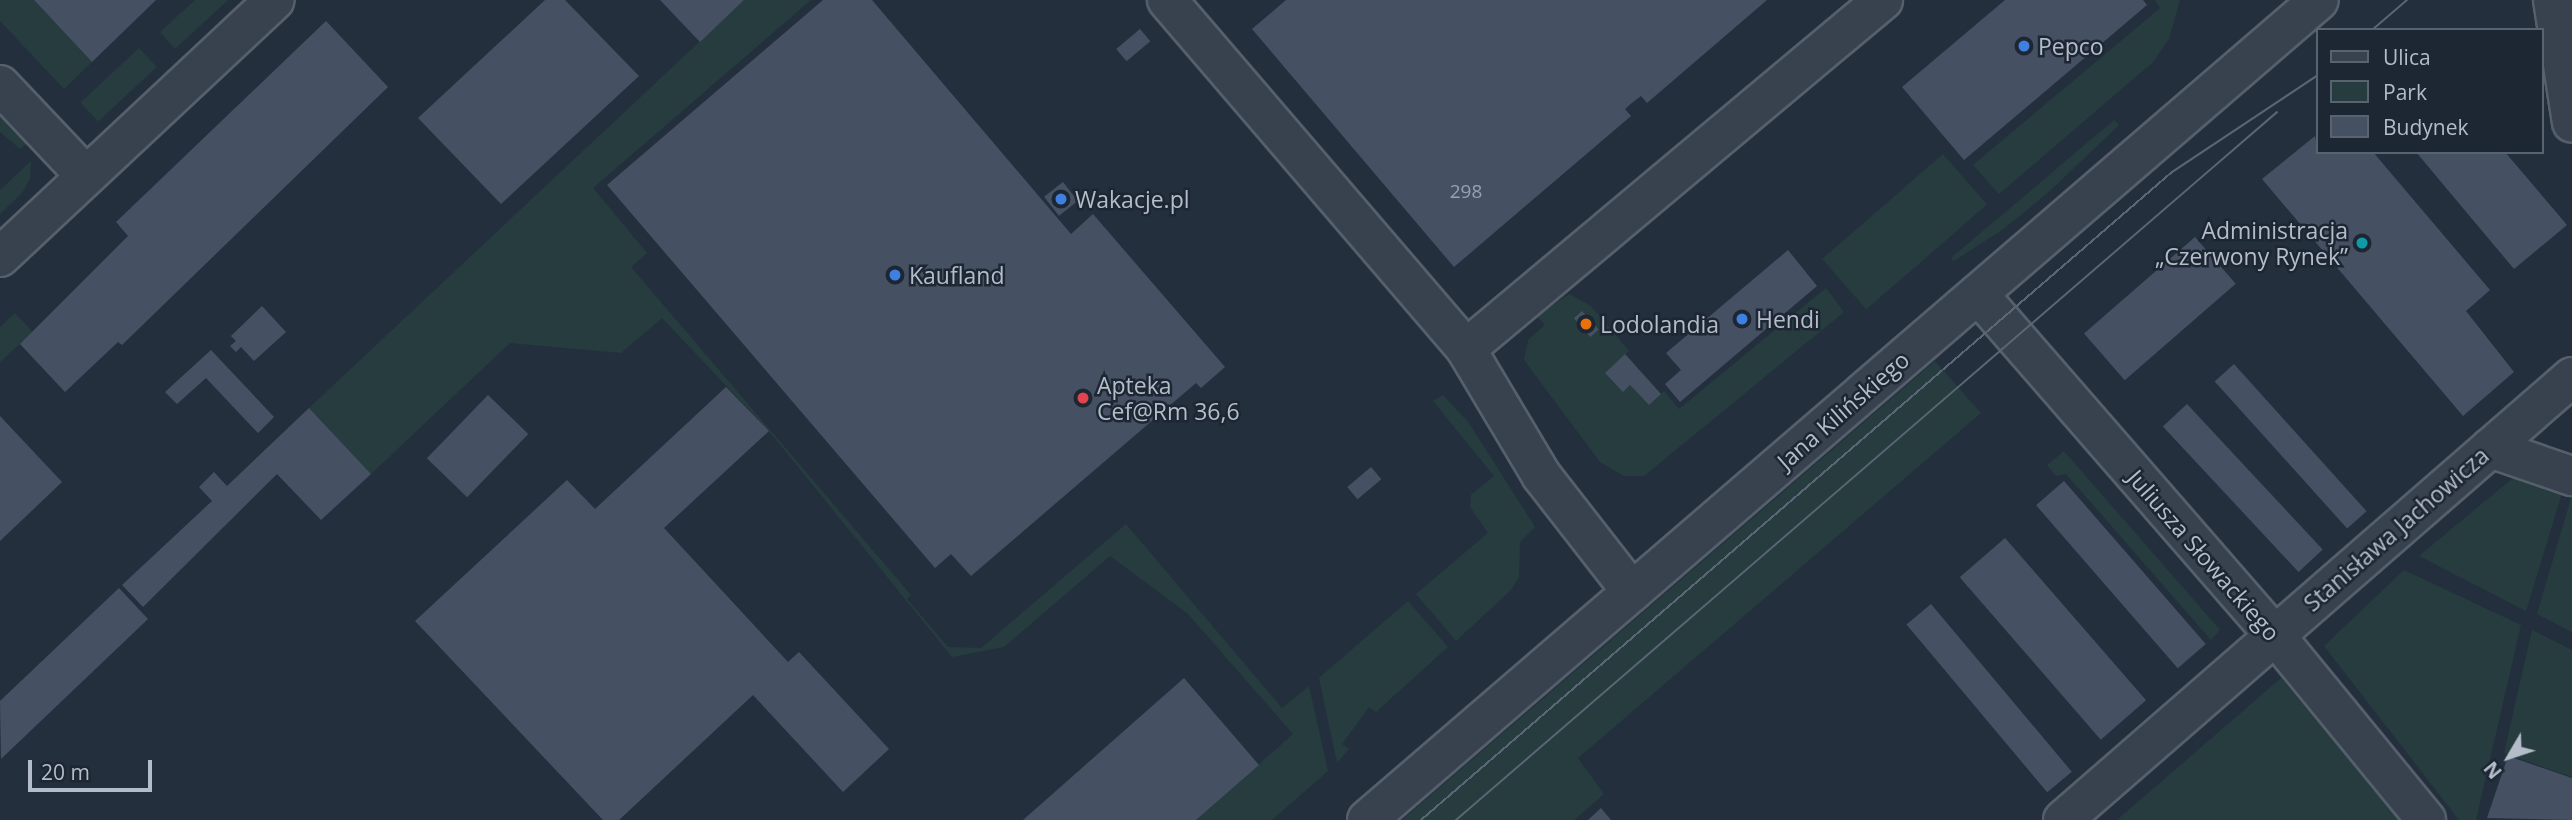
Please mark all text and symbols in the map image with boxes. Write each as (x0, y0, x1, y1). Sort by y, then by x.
legend (2316, 28, 2544, 154)
place label: Pepco (2038, 32, 2104, 60)
marker: Pepco (2016, 38, 2032, 54)
text: Ulica (2383, 43, 2431, 71)
text: Park (2383, 78, 2427, 106)
text: Budynek (2383, 113, 2469, 141)
house number: 298 (1450, 181, 1482, 203)
place label: Wakacje.pl (1075, 185, 1190, 213)
marker: Wakacje.pl (1053, 191, 1069, 207)
place label: Administracja „Czerwony Rynek” (2155, 216, 2348, 270)
marker: Administracja „Czerwony Rynek” (2354, 235, 2370, 251)
place label: Kaufland (909, 261, 1004, 289)
marker: Kaufland (887, 267, 903, 283)
place label: Hendi (1756, 305, 1820, 333)
place label: Lodolandia (1600, 310, 1719, 338)
marker: Hendi (1734, 311, 1750, 327)
marker: Lodolandia (1578, 316, 1594, 332)
street label: Jana Kilińskiego (1771, 345, 1915, 475)
place label: Apteka Cef@Rm 36,6 (1097, 371, 1240, 425)
marker: Apteka Cef@Rm 36,6 (1075, 390, 1091, 406)
street label: Stanisława Jachowicza (2298, 441, 2494, 617)
street label: Juliusza Słowackiego (2122, 464, 2286, 646)
north arrow (2474, 722, 2544, 792)
scale bar (32, 746, 156, 790)
text: N (2478, 756, 2508, 784)
text: 20 m (41, 758, 90, 786)

